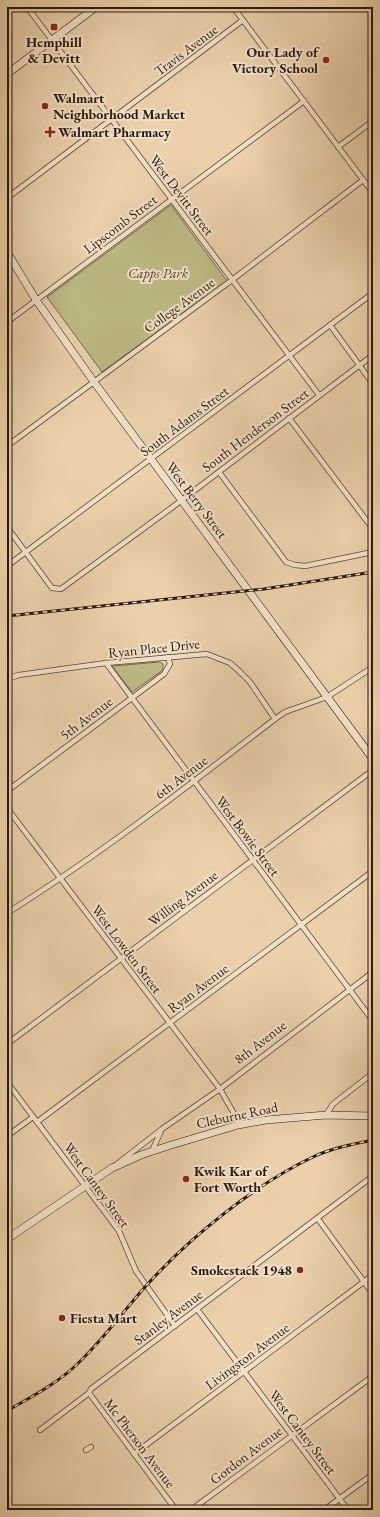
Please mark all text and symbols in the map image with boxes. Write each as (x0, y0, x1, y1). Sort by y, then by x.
street label: Travis Avenue (151, 20, 222, 80)
marker: Hemphill & Devitt (49, 22, 59, 32)
place label: Hemphill & Devitt (26, 33, 82, 67)
place label: Our Lady of Victory School (232, 43, 320, 77)
marker: Our Lady of Victory School (321, 55, 331, 65)
place label: Walmart Neighborhood Market (53, 89, 186, 123)
marker: Walmart Neighborhood Market (40, 101, 50, 111)
place label: Walmart Pharmacy (58, 123, 171, 141)
marker: Walmart Pharmacy (45, 127, 55, 137)
street label: West Devitt Street (146, 151, 219, 239)
street label: Lipscomb Street (80, 190, 161, 257)
park label: Capps Park (128, 264, 189, 282)
street label: College Avenue (140, 273, 218, 337)
street label: South Adams Street (136, 381, 232, 460)
street label: South Henderson Street (198, 384, 312, 476)
street label: West Berry Street (162, 458, 232, 542)
street label: Ryan Place Drive (107, 634, 201, 662)
street label: 5th Avenue (56, 692, 116, 744)
street label: 6th Avenue (151, 751, 211, 803)
street label: West Bowie Street (212, 792, 284, 880)
street label: Willing Avenue (145, 866, 222, 930)
street label: West Lowden Street (88, 901, 167, 997)
street label: Ryan Avenue (164, 959, 233, 1017)
street label: 8th Avenue (230, 1016, 290, 1068)
street label: Cleburne Road (195, 1097, 280, 1132)
street label: West Cantey Street (60, 1139, 134, 1232)
place label: Kwik Kar of Fort Worth (194, 1162, 269, 1196)
marker: Kwik Kar of Fort Worth (181, 1174, 191, 1184)
place label: Smokestack 1948 (191, 1261, 292, 1279)
marker: Smokestack 1948 (295, 1265, 305, 1275)
street label: Stanley Avenue (130, 1285, 207, 1349)
place label: Fiesta Mart (70, 1309, 138, 1327)
marker: Fiesta Mart (57, 1313, 67, 1323)
street label: Livingston Avenue (201, 1318, 293, 1394)
street label: West Cantey Street (265, 1386, 341, 1478)
street label: Mc Pherson Avenue (100, 1395, 180, 1492)
street label: Gordon Avenue (206, 1422, 286, 1488)

